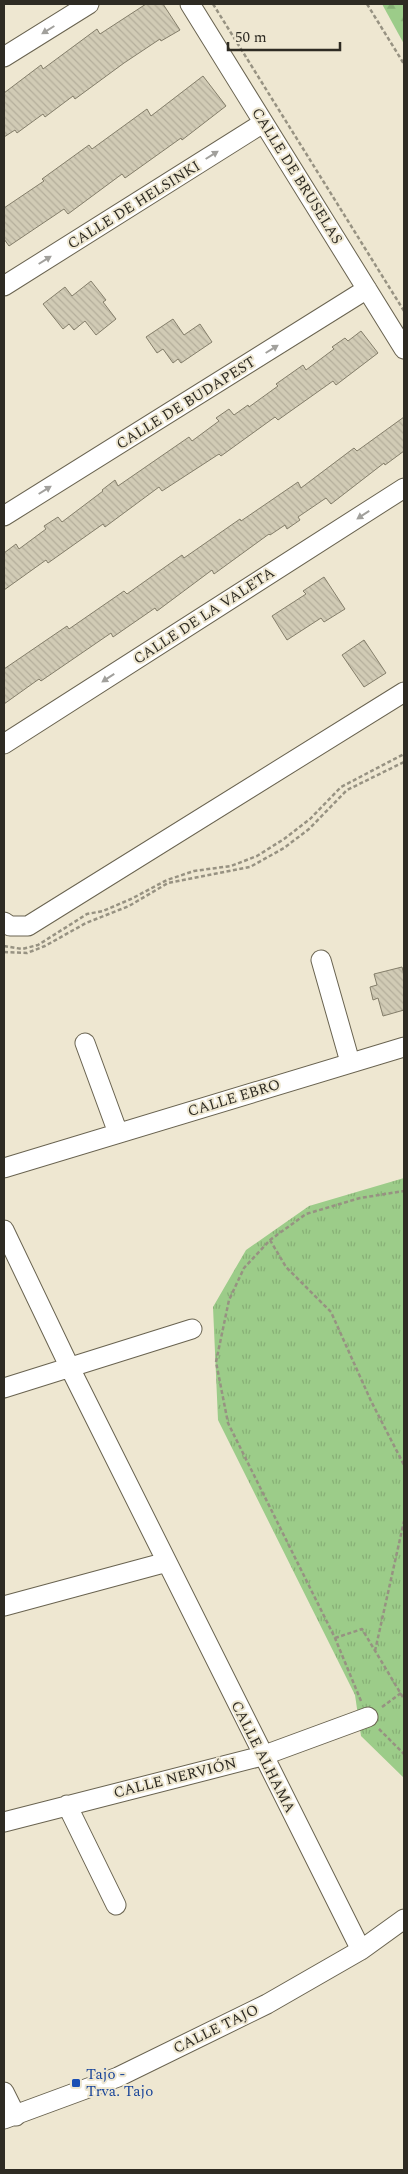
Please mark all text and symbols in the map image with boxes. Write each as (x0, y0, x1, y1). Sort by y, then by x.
scale bar (228, 20, 340, 52)
one-way arrow (41, 25, 54, 34)
text: 50 m (235, 26, 267, 49)
street label: CALLE DE BRUSELAS (246, 103, 348, 249)
one-way arrow (206, 150, 219, 160)
street label: CALLE DE HELSINKI (63, 155, 205, 255)
one-way arrow (38, 256, 52, 265)
one-way arrow (265, 344, 279, 353)
street label: CALLE DE BUDAPEST (112, 351, 260, 455)
one-way arrow (39, 486, 52, 495)
one-way arrow (357, 510, 370, 519)
street label: CALLE DE LA VALETA (129, 562, 279, 670)
one-way arrow (102, 673, 115, 682)
street label: CALLE EBRO (185, 1073, 283, 1123)
street label: CALLE ALHAMA (225, 1697, 301, 1817)
street label: CALLE NERVIÓN (111, 1752, 239, 1804)
street label: CALLE TAJO (169, 1998, 263, 2060)
place label: Tajo - Trva. Tajo (86, 2063, 153, 2103)
marker: Tajo - Trva. Tajo (70, 2077, 82, 2089)

